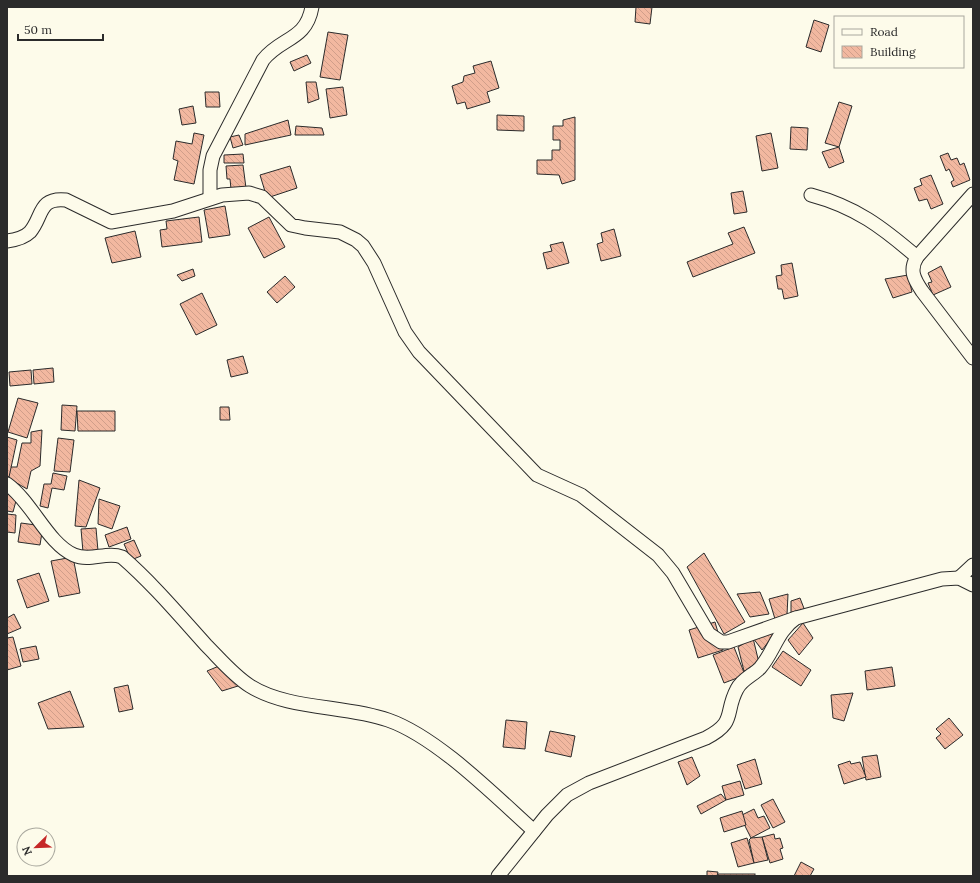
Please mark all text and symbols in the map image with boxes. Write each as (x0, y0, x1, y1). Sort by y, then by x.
scale bar (18, 16, 103, 42)
legend (834, 16, 964, 68)
text: 50 m (24, 22, 52, 37)
text: Road (870, 24, 898, 39)
text: Building (870, 44, 916, 59)
north arrow (16, 827, 56, 867)
text: N (18, 844, 35, 858)

